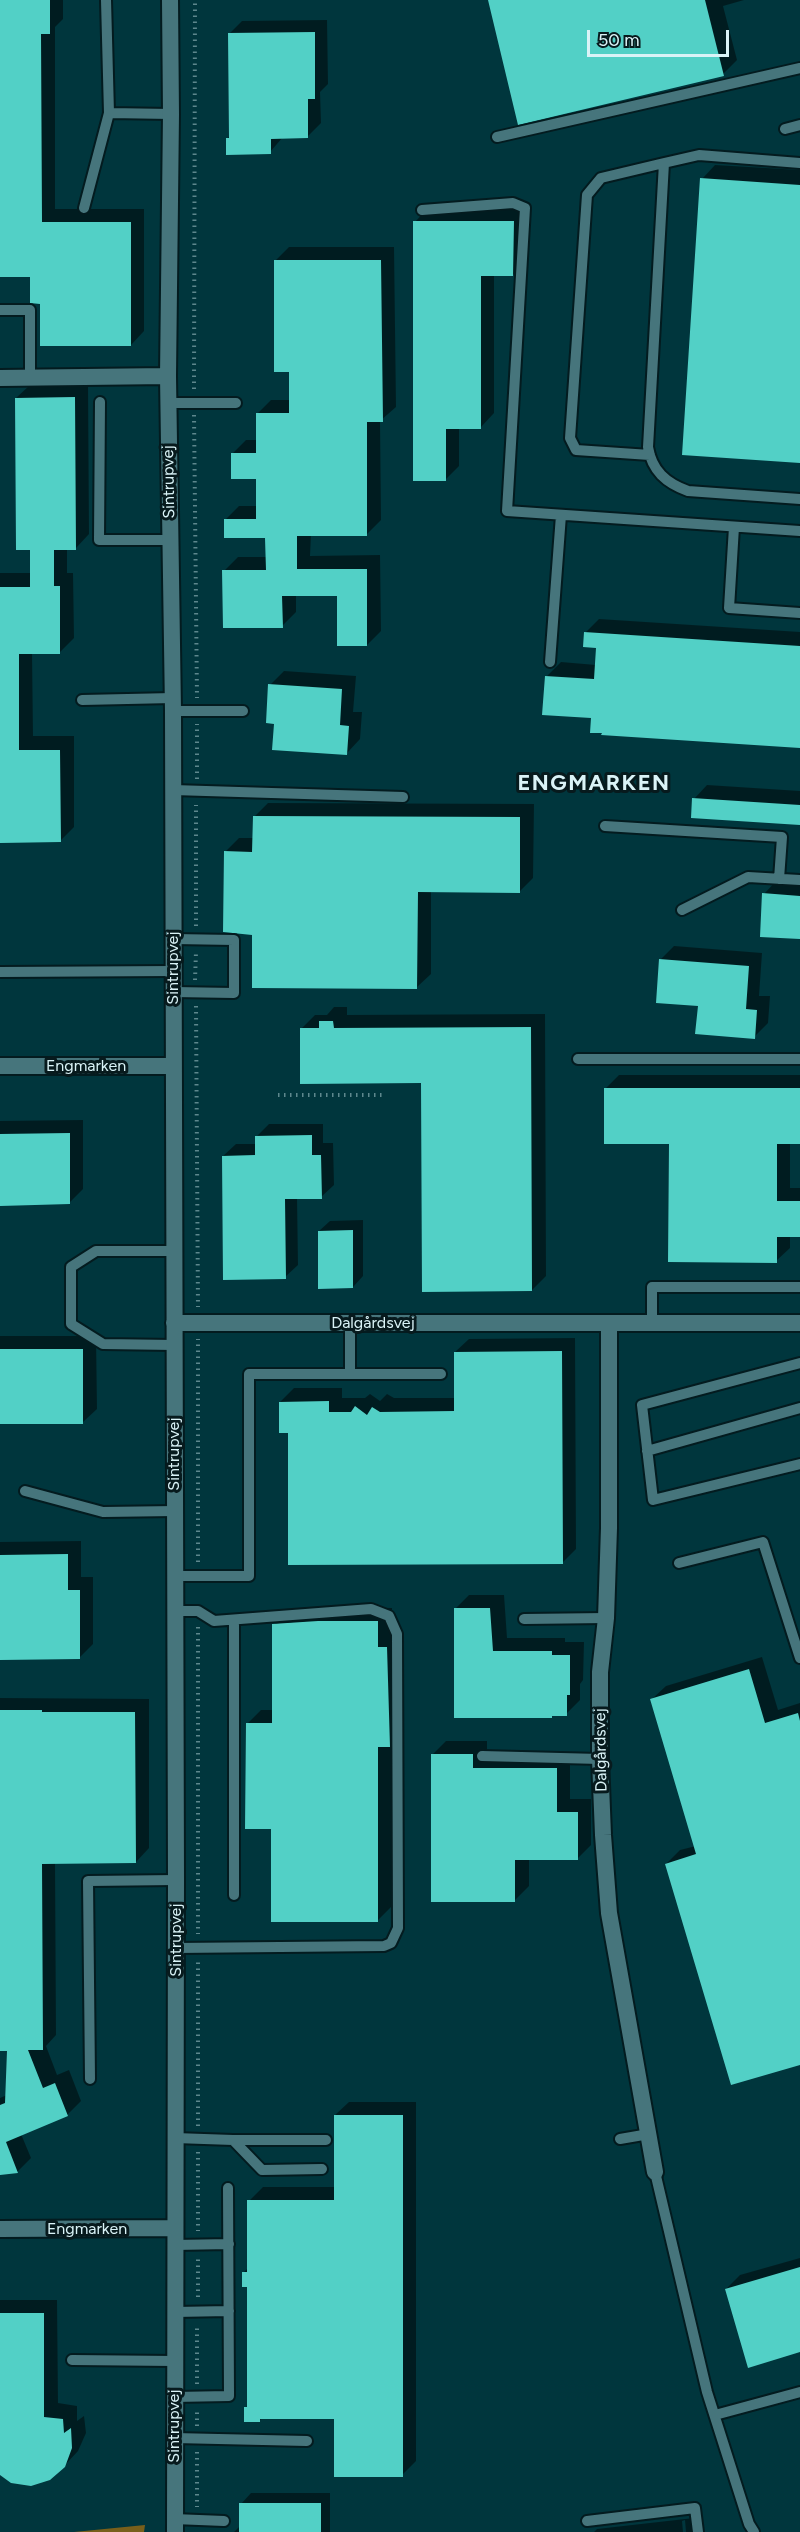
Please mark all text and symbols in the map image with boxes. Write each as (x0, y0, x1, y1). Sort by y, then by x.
scale bar (590, 18, 732, 56)
text: 50 m (598, 29, 640, 51)
street label: Sintrupvej (159, 445, 179, 519)
district label: ENGMARKEN (517, 771, 671, 797)
street label: Sintrupvej (163, 931, 183, 1005)
street label: Engmarken (46, 1056, 126, 1076)
street label: Dalgårdsvej (331, 1313, 415, 1333)
street label: Sintrupvej (164, 1417, 184, 1491)
street label: Dalgårdsvej (591, 1708, 611, 1792)
street label: Sintrupvej (166, 1903, 186, 1977)
street label: Engmarken (47, 2219, 127, 2239)
street label: Sintrupvej (164, 2389, 184, 2463)

